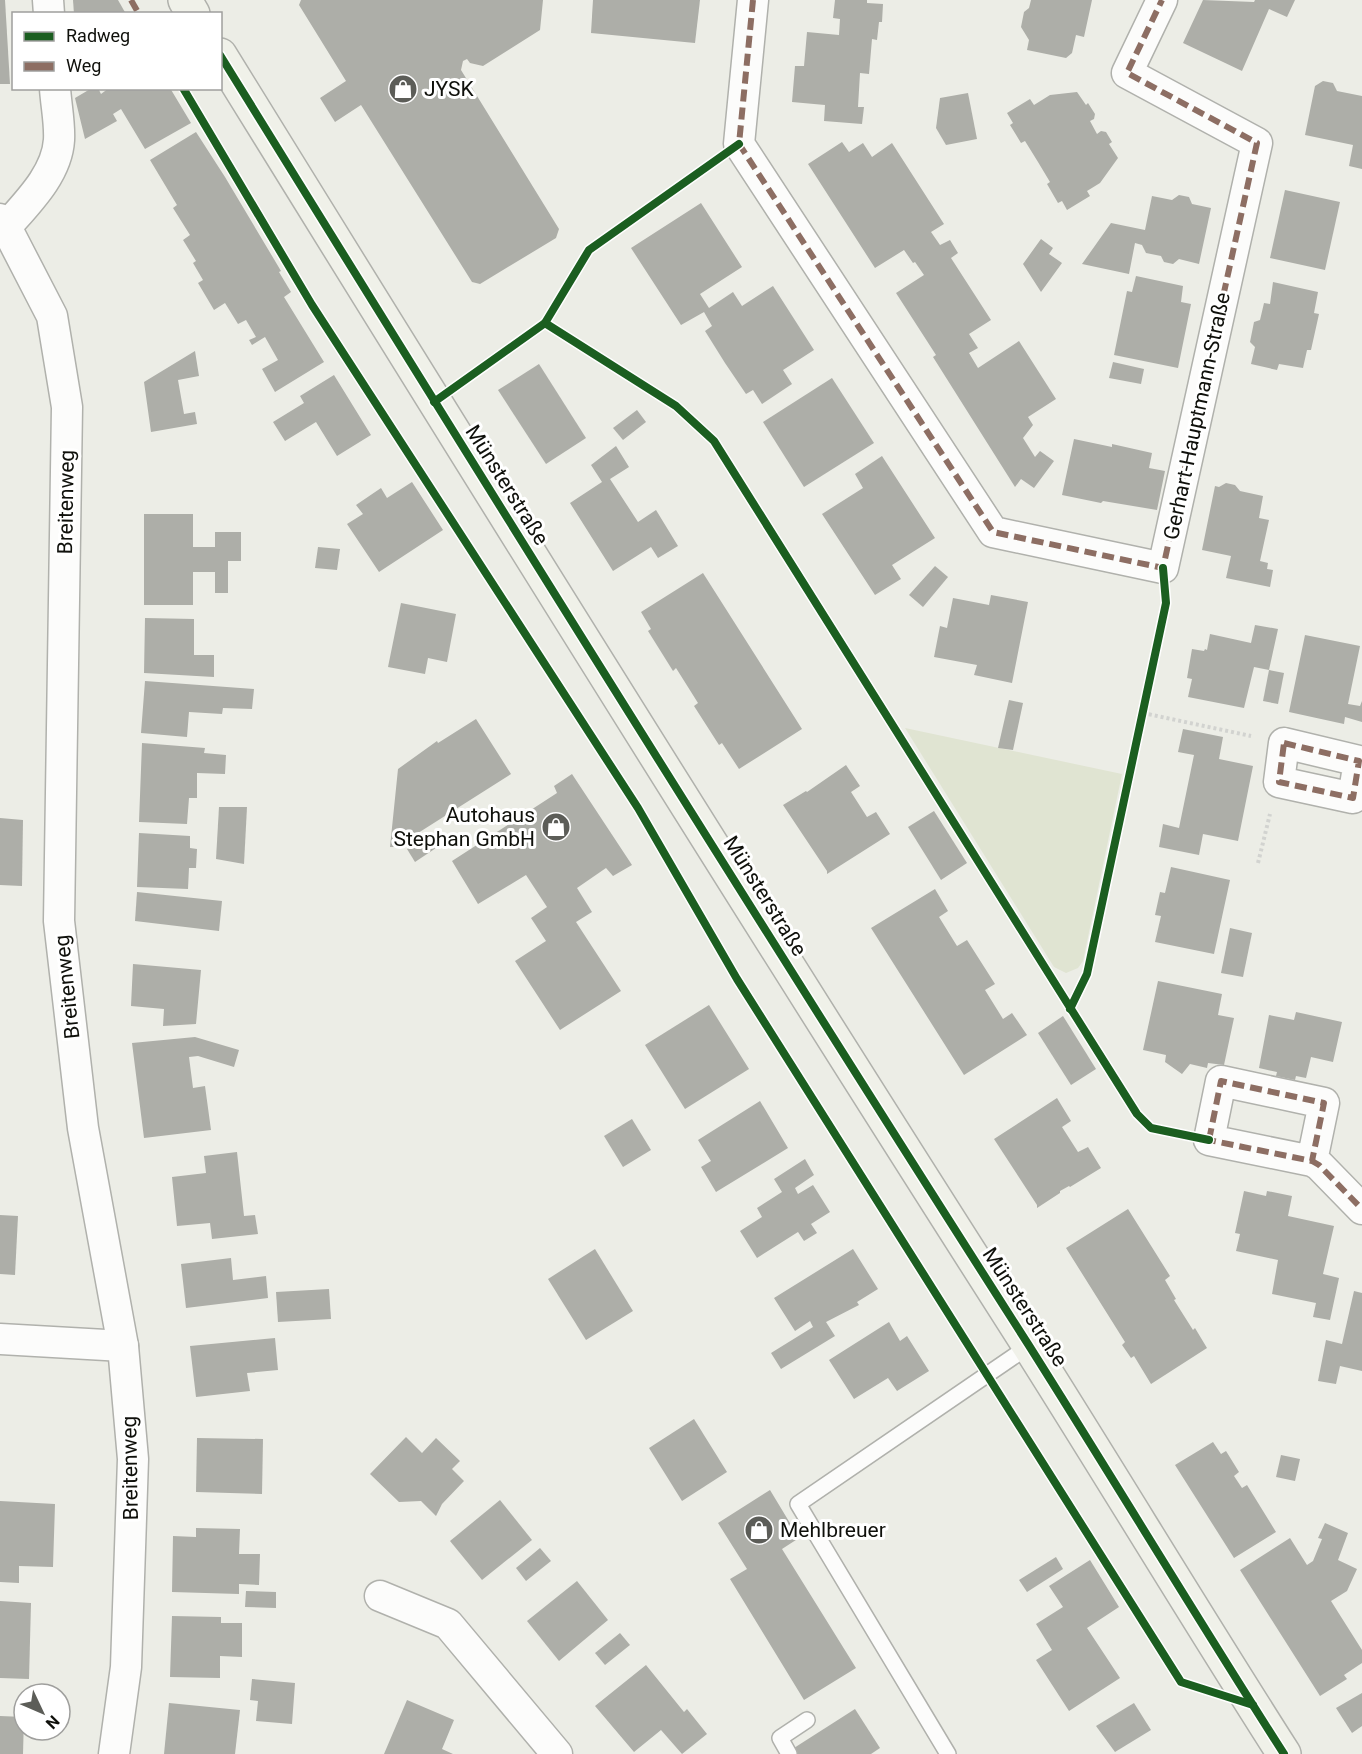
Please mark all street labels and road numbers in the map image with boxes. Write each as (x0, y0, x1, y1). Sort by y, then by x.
street label: Gerhart-Hauptmann-Straße (1159, 290, 1235, 542)
street label: Münsterstraße (461, 421, 553, 549)
street label: Breitenweg (53, 450, 79, 554)
street label: Münsterstraße (719, 832, 811, 960)
street label: Breitenweg (50, 934, 84, 1040)
street label: Münsterstraße (978, 1243, 1072, 1371)
street label: Breitenweg (117, 1416, 143, 1520)

